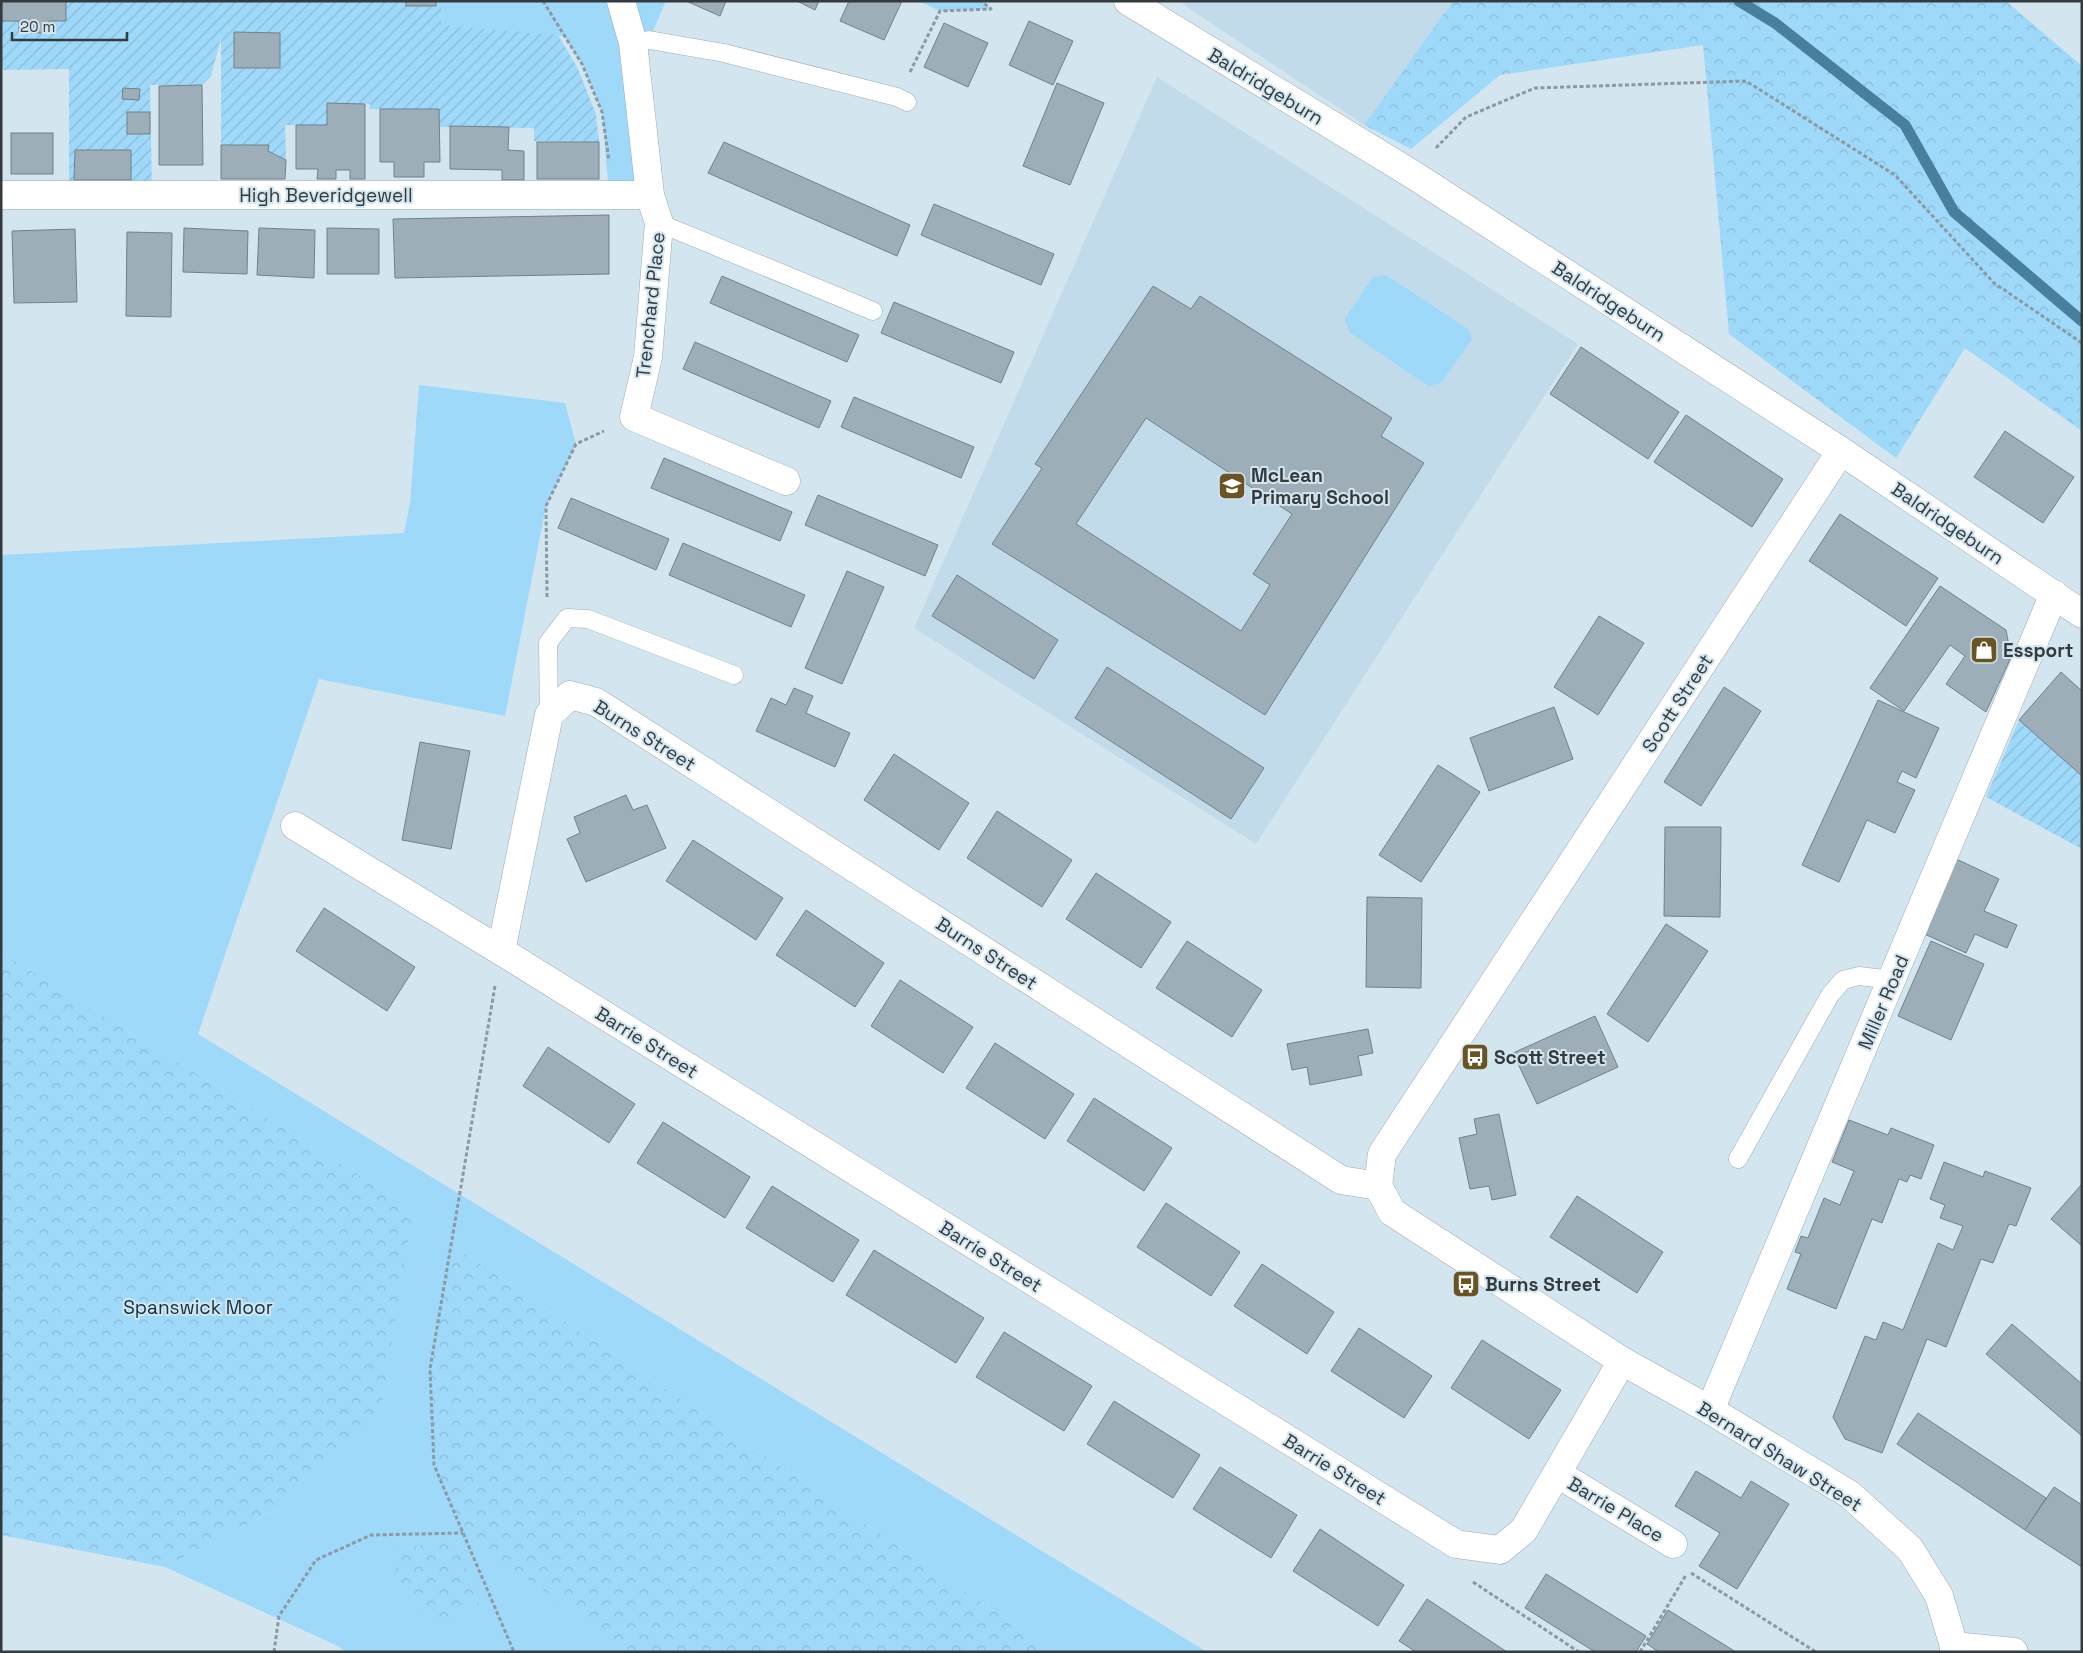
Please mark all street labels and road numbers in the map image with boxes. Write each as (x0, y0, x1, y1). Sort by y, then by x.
street label: Baldridgeburn (1203, 42, 1328, 131)
street label: High Beveridgewell (239, 183, 413, 208)
street label: Trenchard Place (630, 231, 671, 379)
street label: Baldridgeburn (1547, 255, 1670, 347)
street label: Baldridgeburn (1887, 477, 2009, 570)
street label: Scott Street (1636, 649, 1719, 757)
street label: Burns Street (589, 694, 701, 777)
street label: Burns Street (931, 911, 1042, 995)
street label: Miller Road (1852, 951, 1915, 1053)
street label: Barrie Street (591, 1001, 703, 1084)
street label: Barrie Street (935, 1215, 1047, 1298)
street label: Bernard Shaw Street (1693, 1396, 1867, 1517)
street label: Barrie Street (1279, 1428, 1391, 1511)
street label: Barrie Place (1563, 1471, 1668, 1548)

